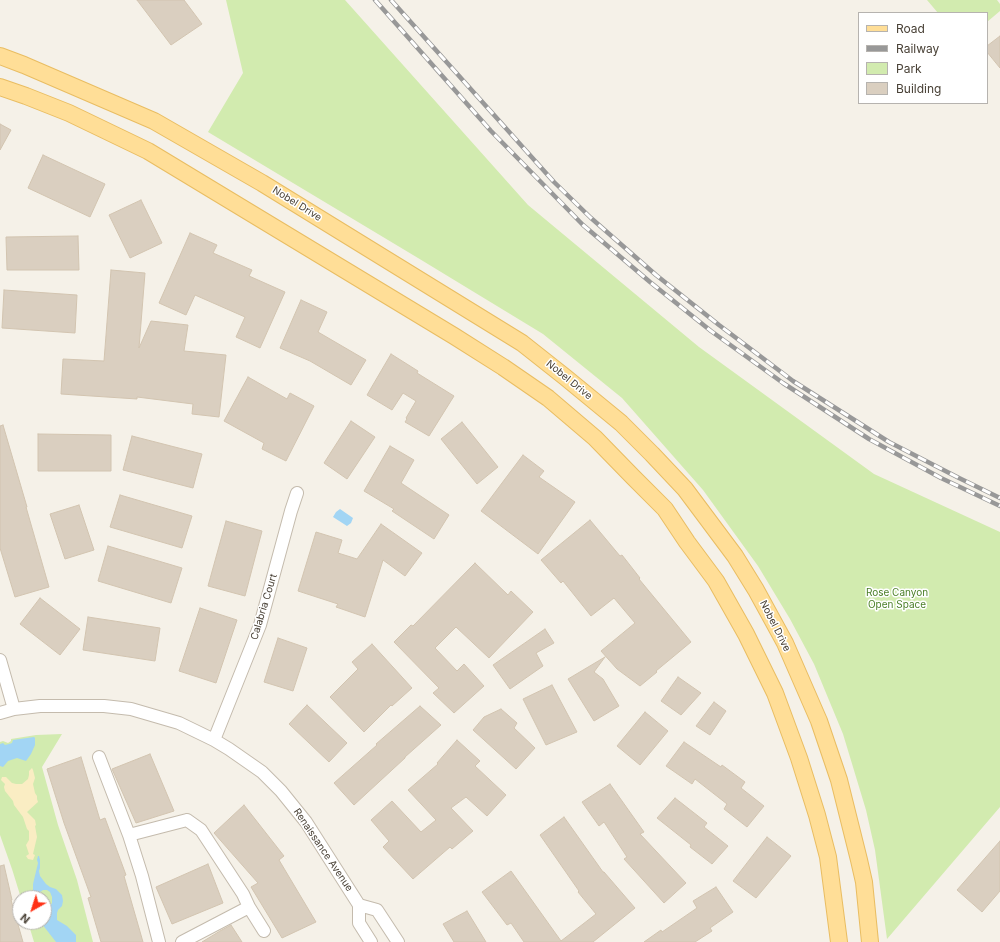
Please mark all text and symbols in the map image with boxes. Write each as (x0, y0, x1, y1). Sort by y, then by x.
legend (858, 12, 988, 104)
text: Road (896, 21, 925, 36)
text: Railway (896, 41, 939, 56)
text: Park (896, 61, 922, 76)
text: Building (896, 81, 941, 96)
street label: Nobel Drive (270, 184, 324, 224)
street label: Nobel Drive (544, 358, 594, 402)
street label: Calabria Court (248, 573, 280, 641)
park label: Rose Canyon Open Space (866, 587, 928, 610)
street label: Nobel Drive (757, 599, 793, 653)
street label: Renaissance Avenue (291, 806, 355, 894)
north arrow (12, 890, 52, 930)
text: N (17, 910, 33, 927)

